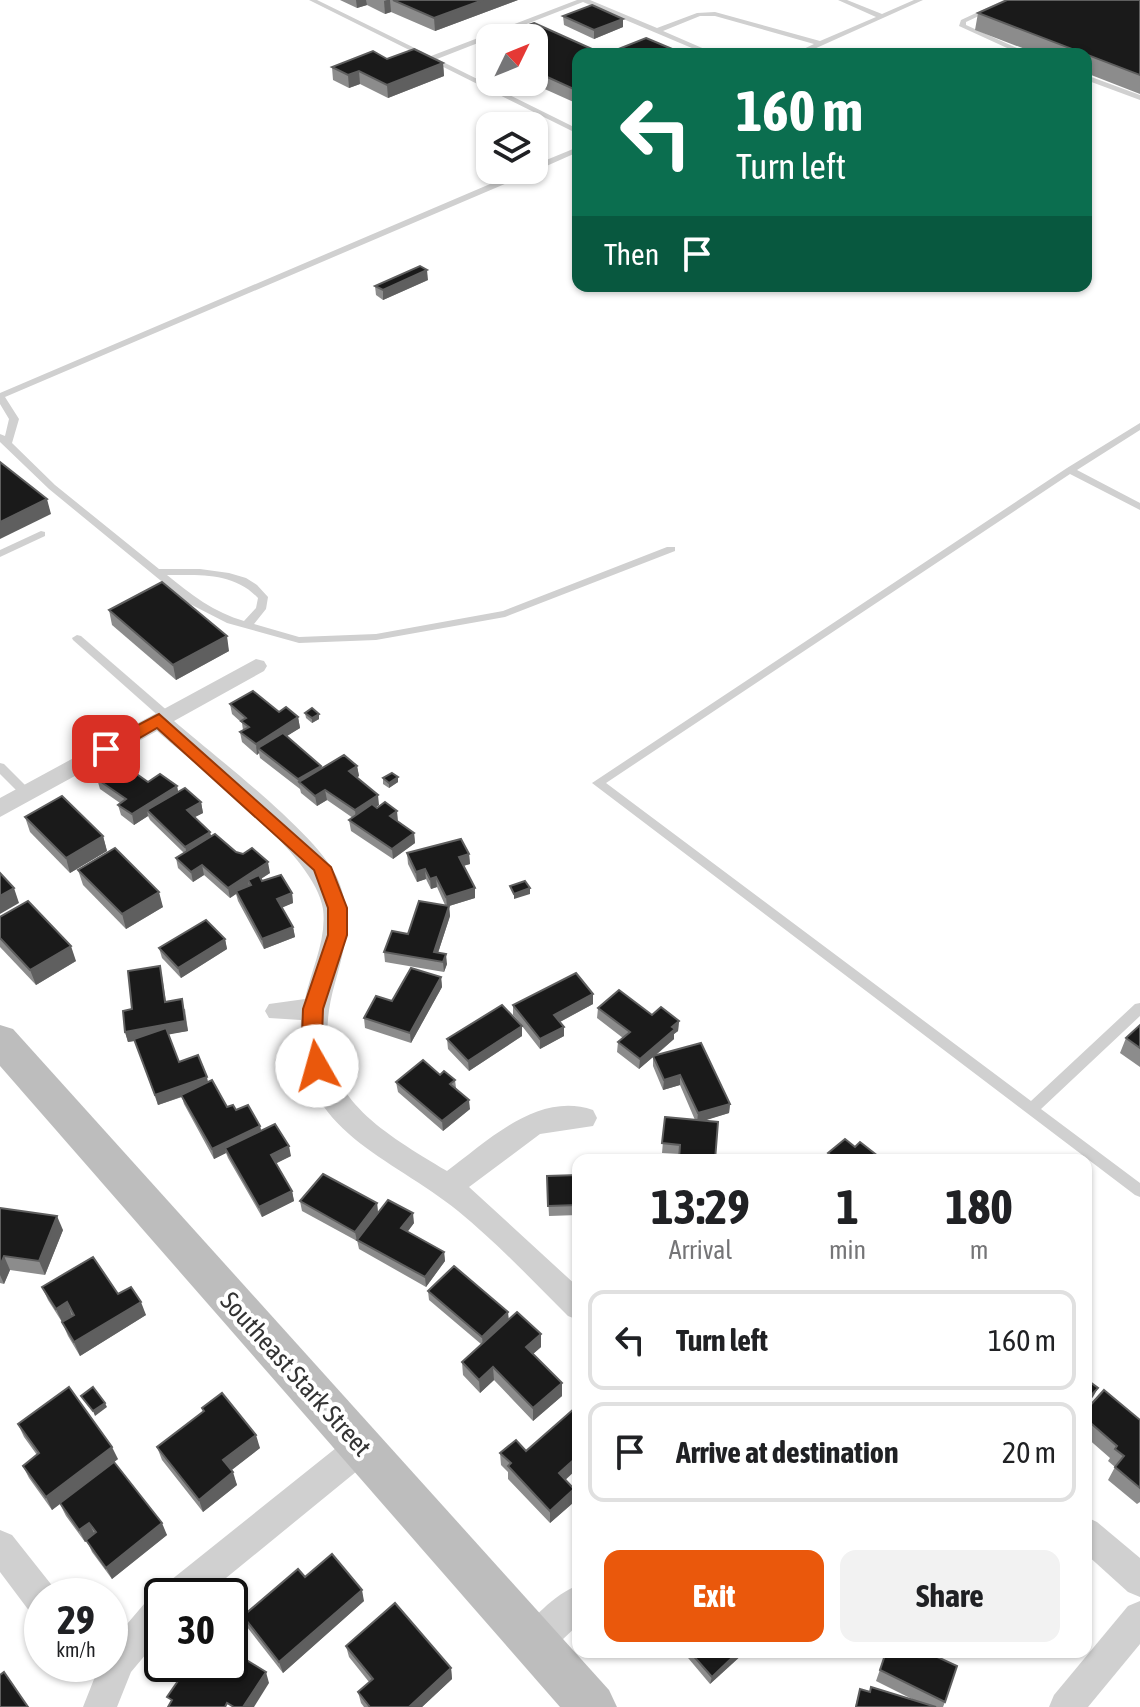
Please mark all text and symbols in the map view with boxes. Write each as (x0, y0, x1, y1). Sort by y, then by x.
north arrow (476, 24, 548, 96)
map controls (476, 24, 548, 184)
text: 160 m (736, 79, 863, 143)
icon: left (604, 80, 708, 184)
button: layers (476, 112, 548, 184)
text: Turn left (736, 145, 846, 187)
icon: arrive (675, 232, 719, 276)
text: Then (604, 237, 659, 271)
pin (72, 715, 140, 783)
icon: arrive (84, 727, 128, 771)
position arrow (275, 1024, 359, 1108)
text: 13:29 (651, 1179, 750, 1234)
text: 1 (836, 1179, 859, 1234)
text: 180 (945, 1179, 1013, 1234)
text: Arrival (669, 1235, 732, 1265)
text: min (829, 1235, 866, 1265)
text: m (970, 1235, 988, 1265)
street label: Southeast Stark Street (215, 1286, 377, 1462)
icon: left (608, 1318, 652, 1362)
text: Turn left (676, 1323, 768, 1357)
text: 160 m (988, 1323, 1056, 1357)
icon: arrive (608, 1430, 652, 1474)
text: Arrive at destination (676, 1435, 898, 1469)
text: 20 m (1002, 1435, 1056, 1469)
button: Exit (604, 1550, 824, 1642)
button: Share (840, 1550, 1060, 1642)
speed limit sign: 30 (144, 1578, 248, 1682)
text: 29 (57, 1597, 95, 1642)
text: km/h (56, 1638, 96, 1661)

